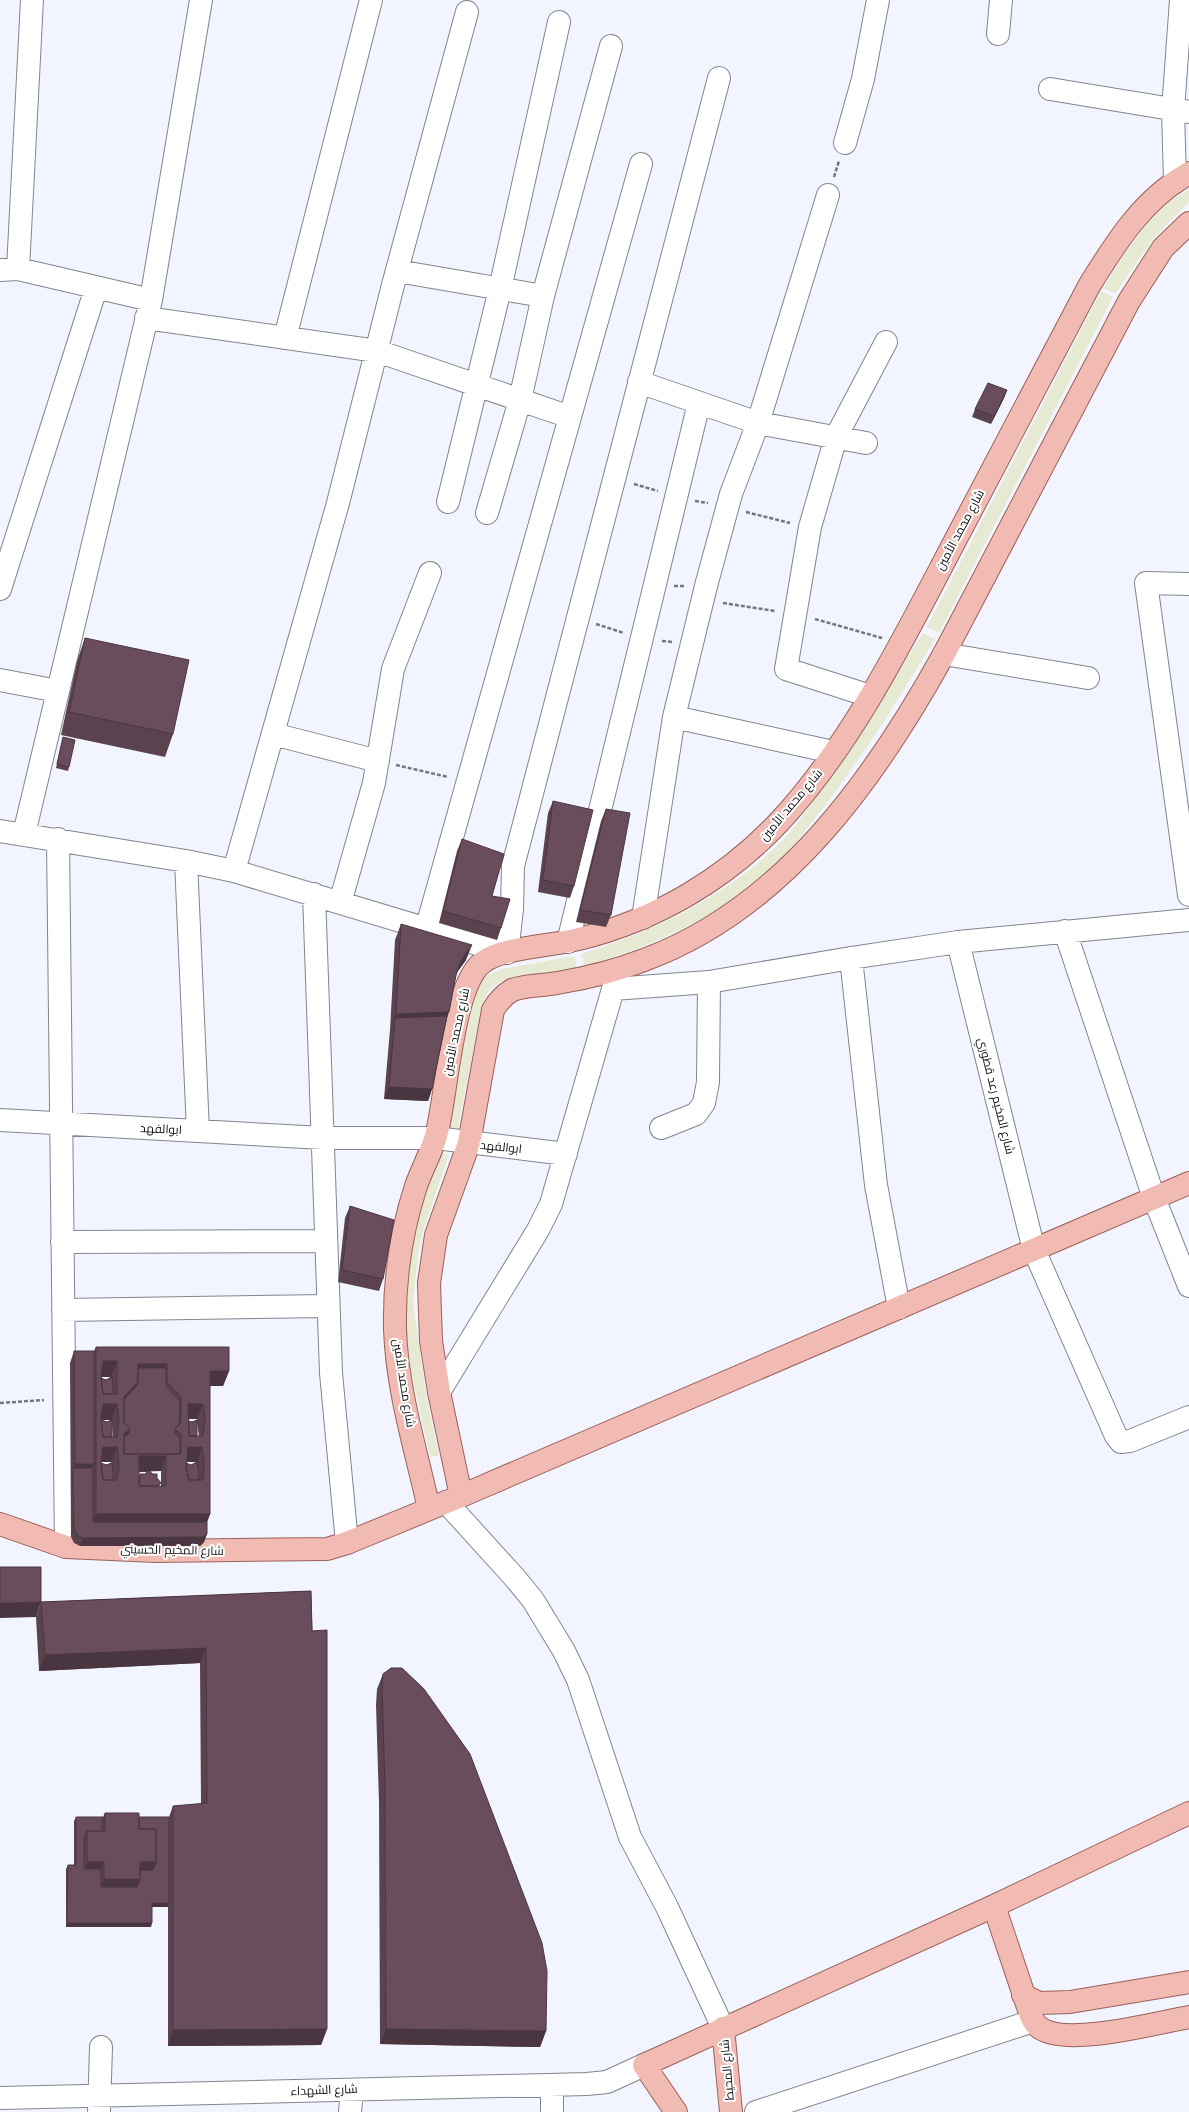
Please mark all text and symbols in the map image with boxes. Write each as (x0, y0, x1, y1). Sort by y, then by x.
street label: شارع محمد الأمين (932, 487, 988, 573)
street label: شارع محمد الأمين (756, 766, 826, 844)
street label: شارع محمد الأمين (439, 987, 473, 1077)
street label: شارع المخيم رعد قطوري (972, 1036, 1018, 1156)
street label: ابوالفهد (140, 1120, 182, 1137)
street label: ابوالفهد (479, 1137, 523, 1156)
street label: شارع محمد الأمين (389, 1338, 419, 1428)
street label: شارع المخيم الحسيني (120, 1541, 224, 1561)
street label: شارع المحيط (716, 2039, 738, 2101)
street label: شارع الشهداء (290, 2081, 358, 2099)

